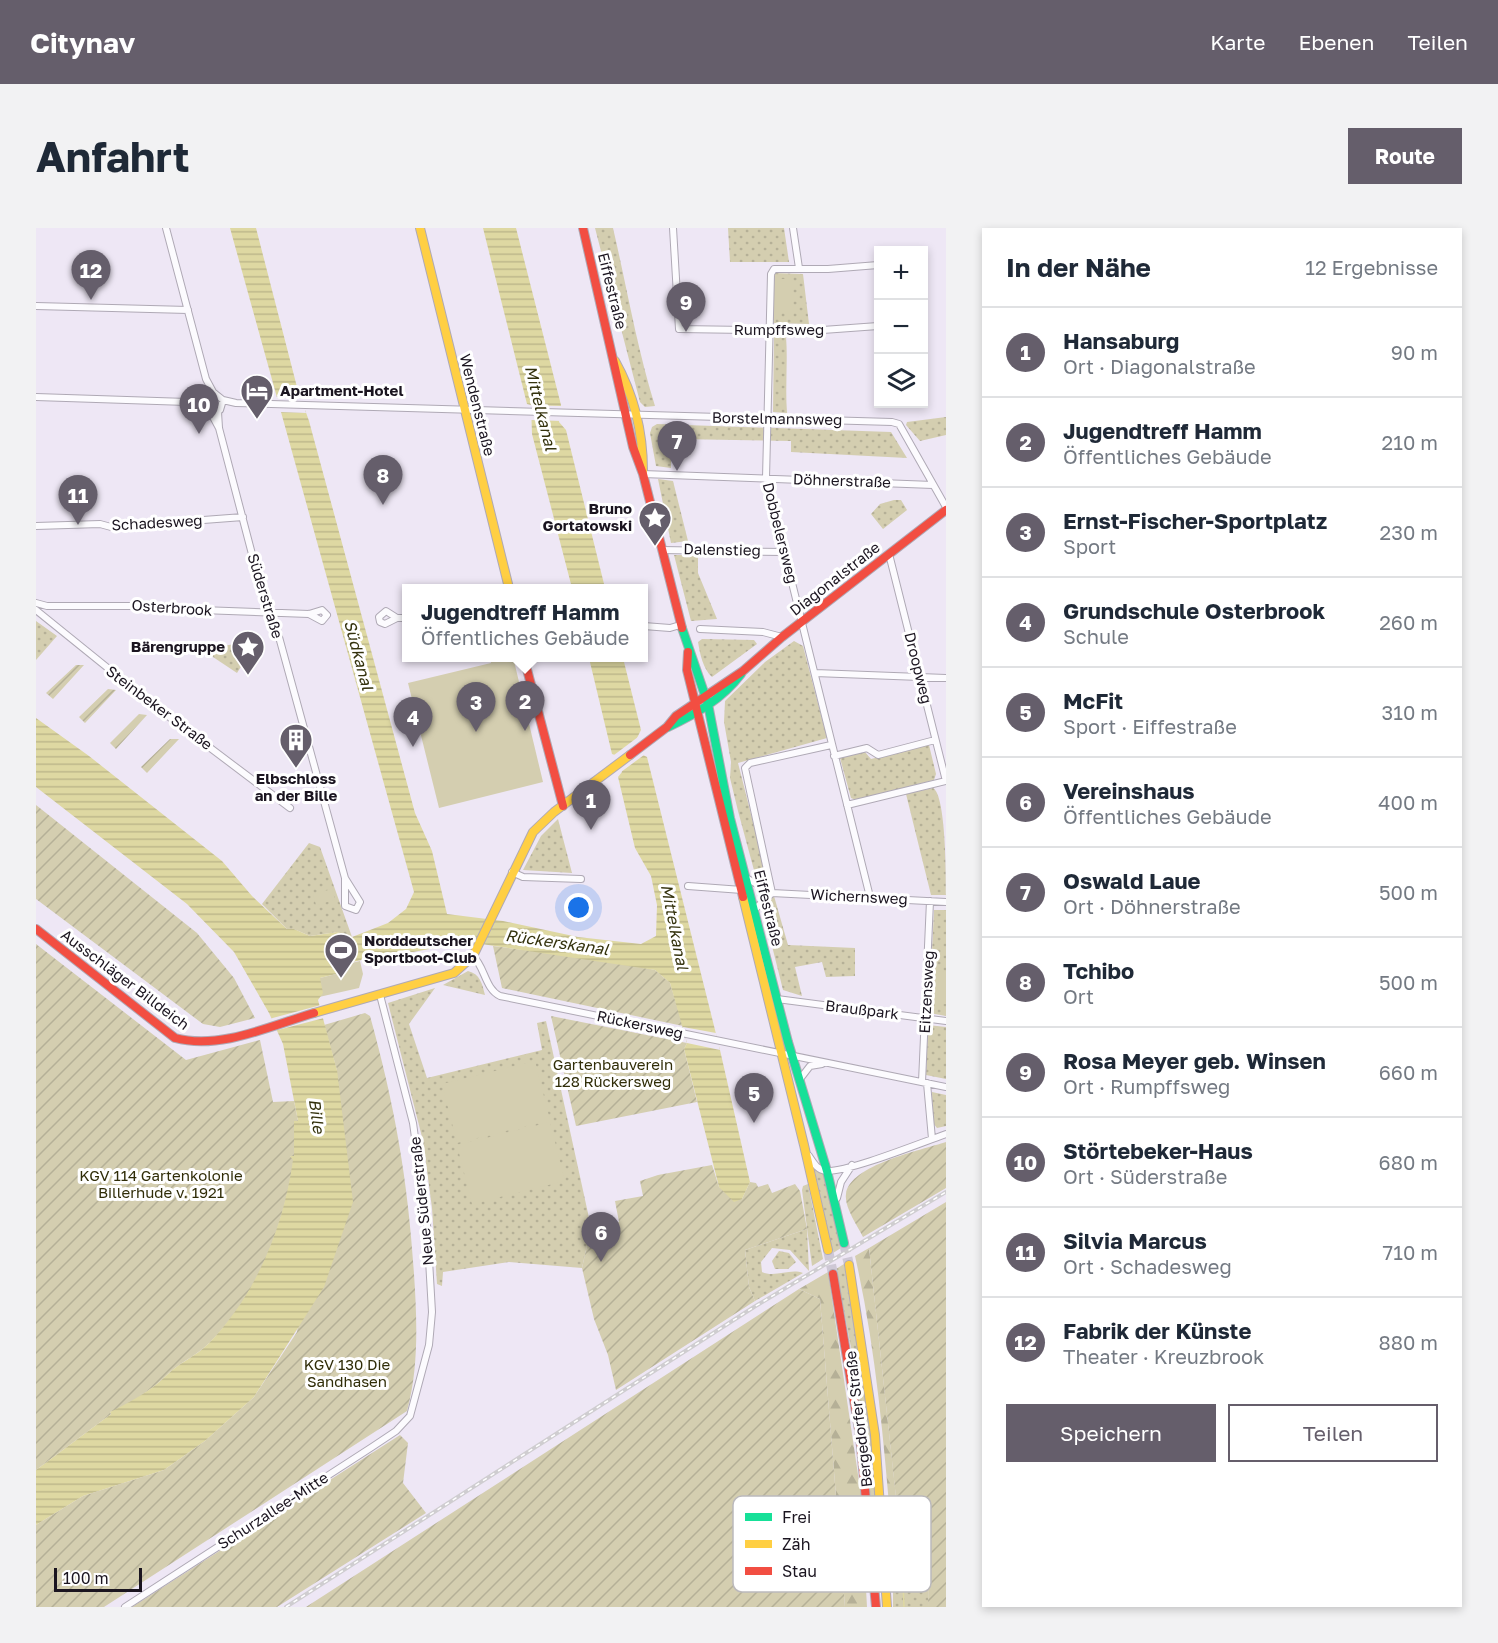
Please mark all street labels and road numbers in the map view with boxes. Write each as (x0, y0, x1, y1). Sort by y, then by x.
street label: Eiffestraße (595, 251, 631, 331)
street label: Rumpffsweg (734, 320, 824, 338)
street label: Wendenstraße (457, 352, 499, 458)
street label: Borstelmannsweg (712, 408, 842, 428)
street label: Döhnerstraße (793, 469, 892, 491)
street label: Dobbelersweg (760, 480, 802, 585)
street label: Schadesweg (111, 511, 203, 533)
street label: Diagonalstraße (786, 537, 883, 619)
street label: Dalenstieg (683, 539, 761, 559)
street label: Süderstraße (244, 551, 288, 641)
street label: Osterbrook (131, 595, 214, 619)
street label: Droopweg (901, 630, 937, 705)
street label: Steinbeker Straße (103, 661, 217, 753)
street label: Eiffestraße (751, 868, 787, 948)
street label: Wichernsweg (810, 884, 908, 908)
street label: Ausschläger Billdeich (58, 925, 193, 1033)
street label: Eitzensweg (915, 950, 937, 1034)
street label: Braußpark (824, 996, 900, 1023)
street label: Rückersweg (595, 1006, 685, 1042)
street label: Neue Süderstraße (405, 1135, 437, 1266)
street label: Bergedorfer Straße (841, 1350, 875, 1488)
street label: Schurzallee-Mitte (214, 1468, 331, 1553)

